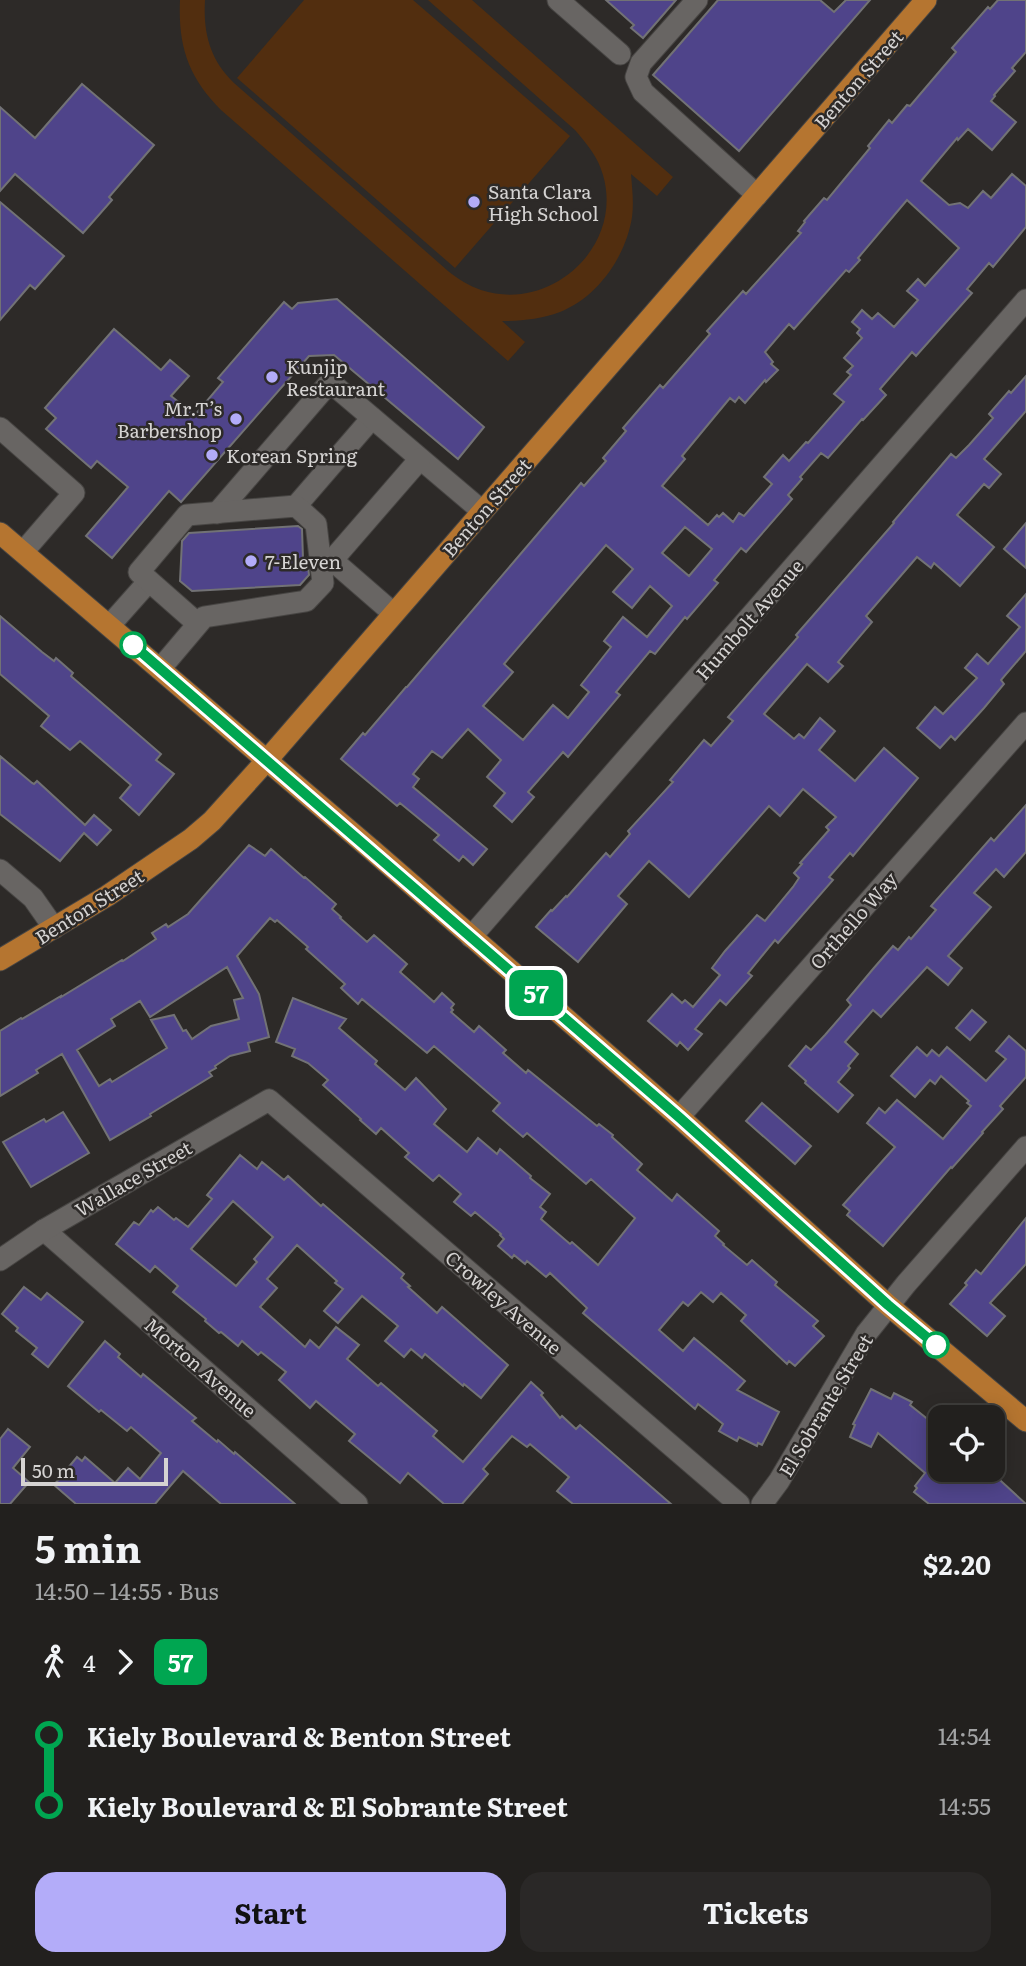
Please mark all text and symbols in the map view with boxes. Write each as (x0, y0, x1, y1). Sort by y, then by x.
street label: Benton Street (807, 23, 909, 135)
place label: Santa Clara High School (488, 177, 599, 227)
marker: Santa Clara High School (466, 194, 482, 210)
place label: Kunjip Restaurant (286, 352, 386, 402)
marker: Kunjip Restaurant (264, 369, 280, 385)
place label: Mr.T’s Barbershop (117, 394, 222, 444)
marker: Mr.T’s Barbershop (228, 411, 244, 427)
place label: Korean Spring (226, 441, 358, 469)
marker: Korean Spring (204, 447, 220, 463)
street label: Benton Street (435, 451, 537, 563)
place label: 7-Eleven (265, 547, 341, 575)
street label: Humbolt Avenue (689, 552, 810, 686)
marker: 7-Eleven (243, 553, 259, 569)
unlabelled marker (120, 632, 146, 658)
street label: Benton Street (29, 861, 149, 951)
street label: Orthello Way (803, 865, 903, 975)
line badge: 57 (504, 970, 568, 1016)
text: 57 (523, 975, 549, 1010)
street label: Wallace Street (69, 1133, 197, 1223)
street label: Crowley Avenue (440, 1243, 568, 1361)
street label: Morton Avenue (139, 1310, 263, 1424)
street label: El Sobrante Street (771, 1328, 879, 1482)
unlabelled marker (923, 1332, 949, 1358)
map controls (928, 1405, 1005, 1482)
button: locate (928, 1405, 1005, 1482)
scale bar (21, 1455, 168, 1487)
text: 50 m (32, 1456, 75, 1484)
text: 5 min (35, 1518, 141, 1575)
text: $2.20 (923, 1544, 991, 1583)
text: 14:50 – 14:55 · Bus (35, 1573, 219, 1607)
icon: walk (35, 1643, 73, 1681)
icon: forward (106, 1643, 144, 1681)
text: 57 (168, 1644, 193, 1679)
text: 4 (83, 1645, 96, 1679)
text: Kiely Boulevard & Benton Street (87, 1716, 511, 1755)
text: 14:54 (938, 1718, 991, 1752)
text: Kiely Boulevard & El Sobrante Street (87, 1786, 568, 1825)
text: 14:55 (939, 1788, 991, 1822)
button: Start (35, 1872, 506, 1952)
button: Tickets (520, 1872, 991, 1952)

